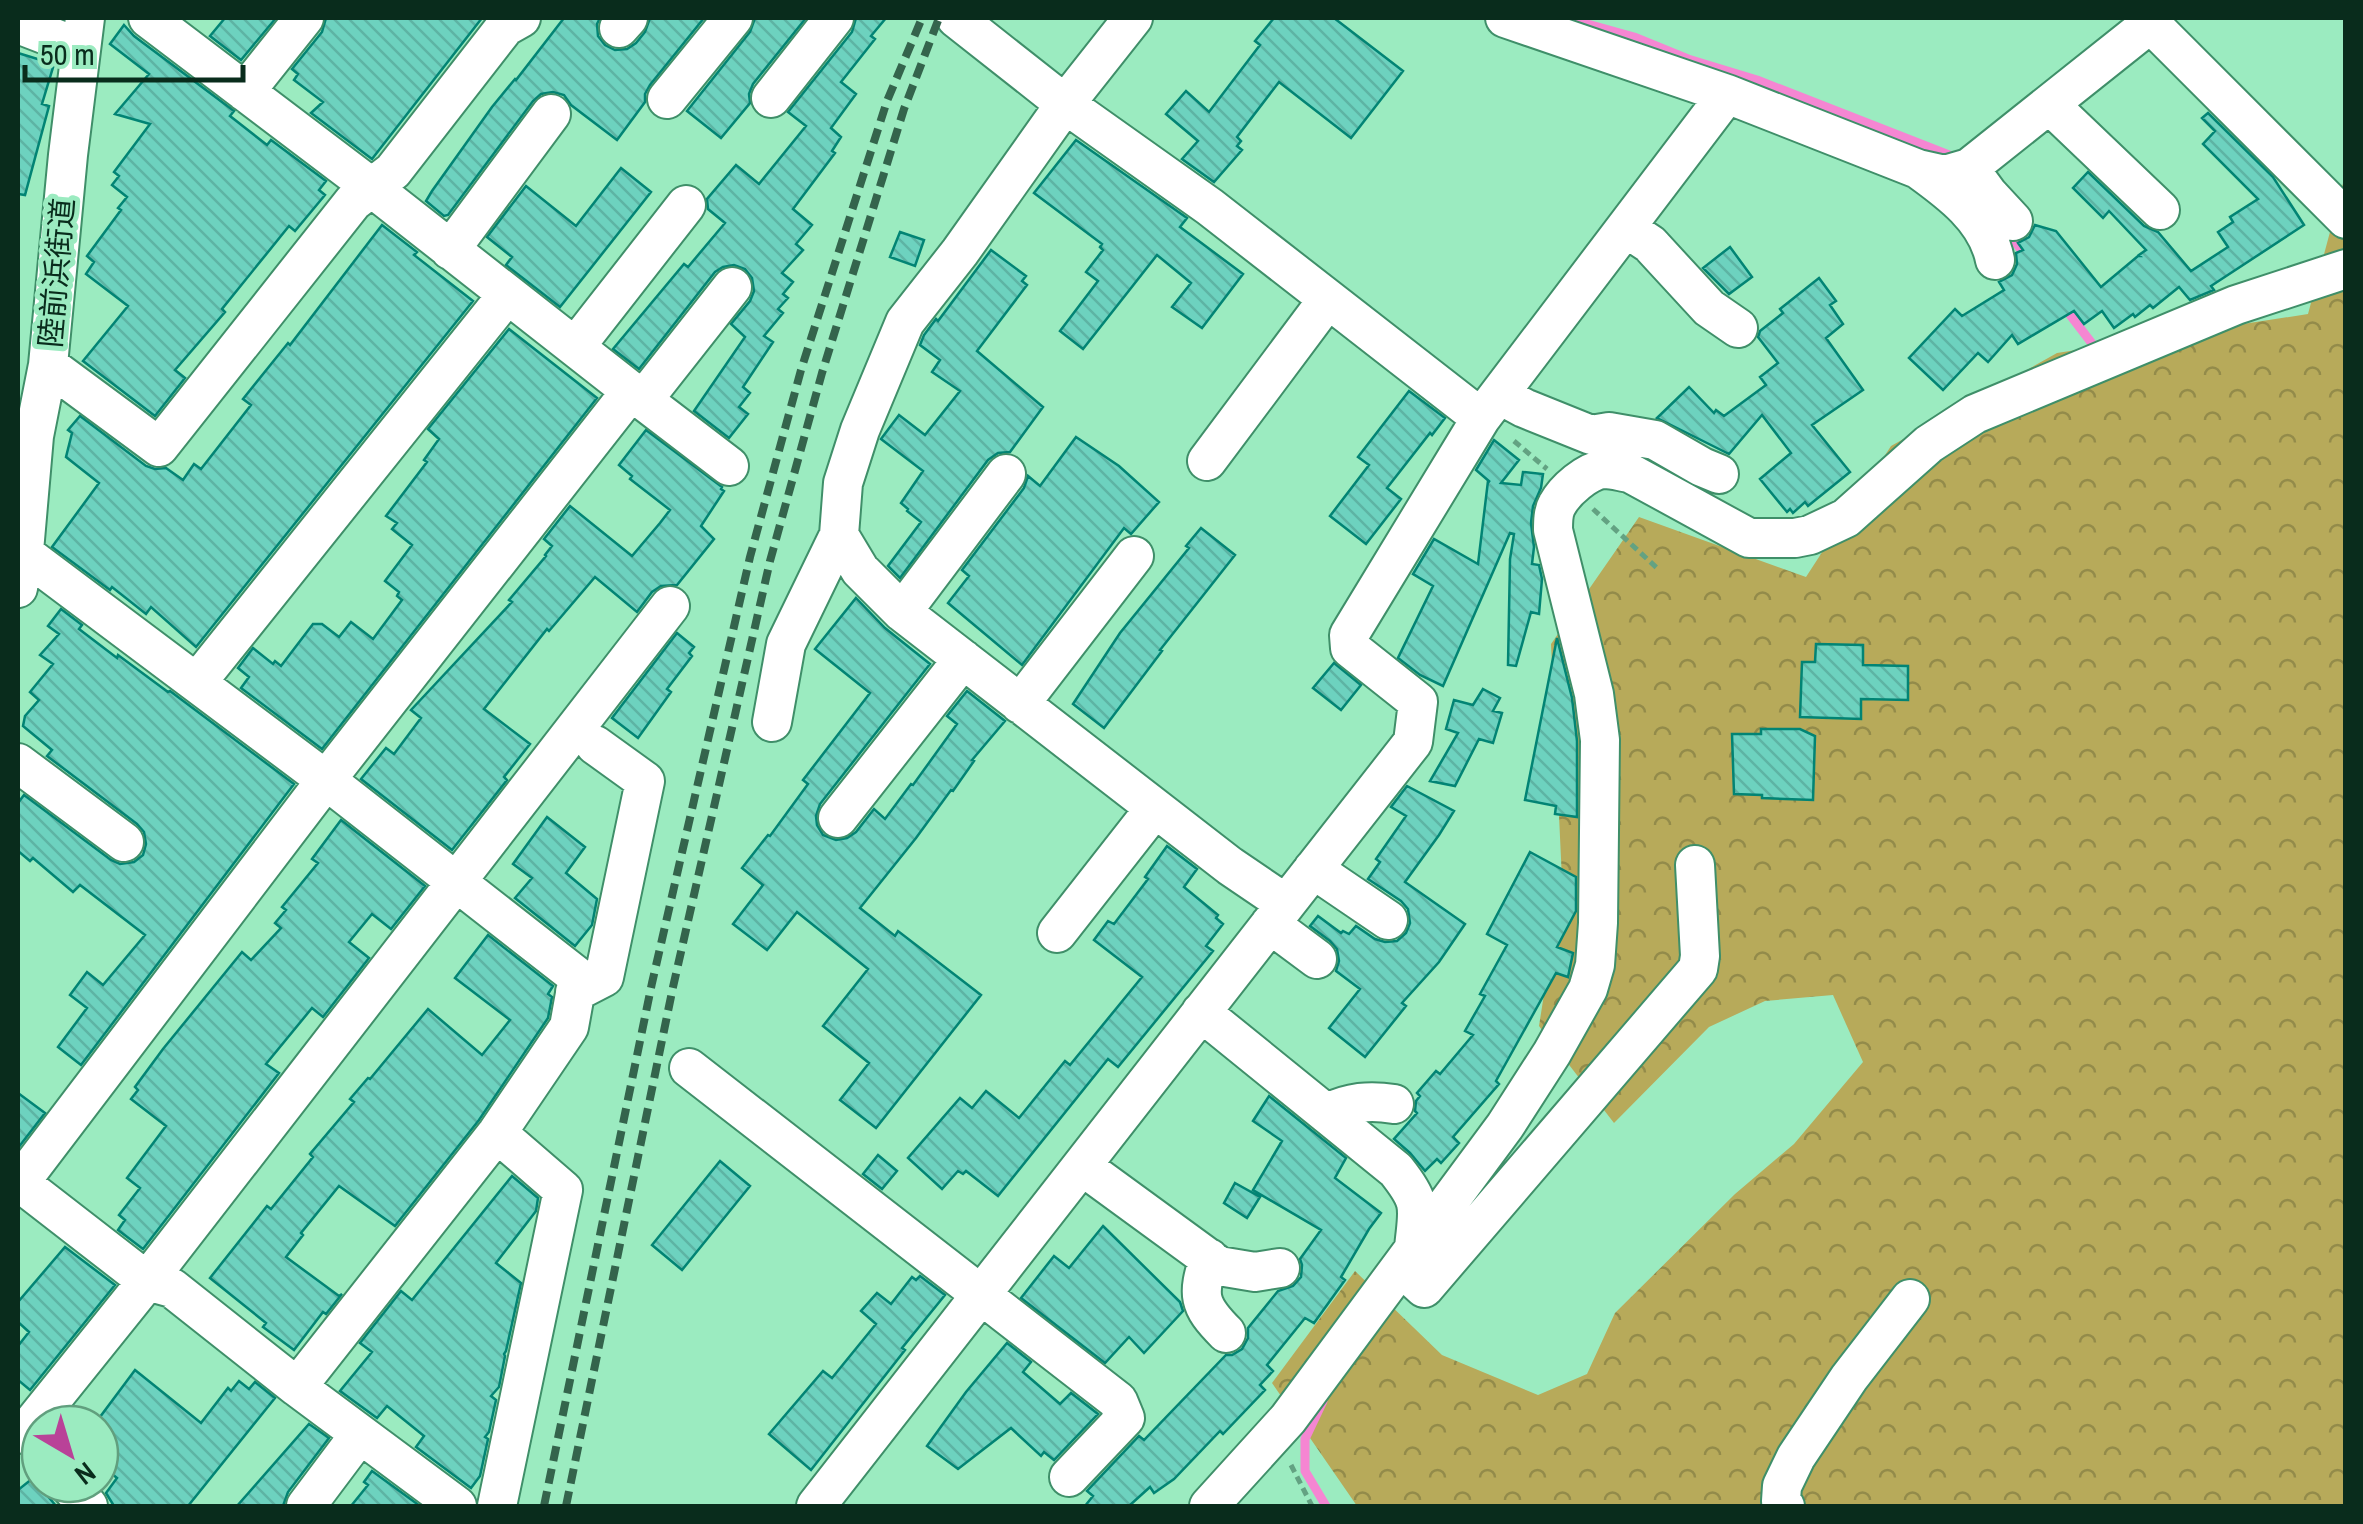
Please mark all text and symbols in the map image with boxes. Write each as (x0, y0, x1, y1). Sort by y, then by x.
scale bar (25, 20, 242, 82)
text: 50 m (40, 34, 95, 74)
street label: 陸前浜街道 (30, 196, 82, 349)
north arrow (20, 1404, 120, 1504)
text: N (67, 1454, 104, 1494)

